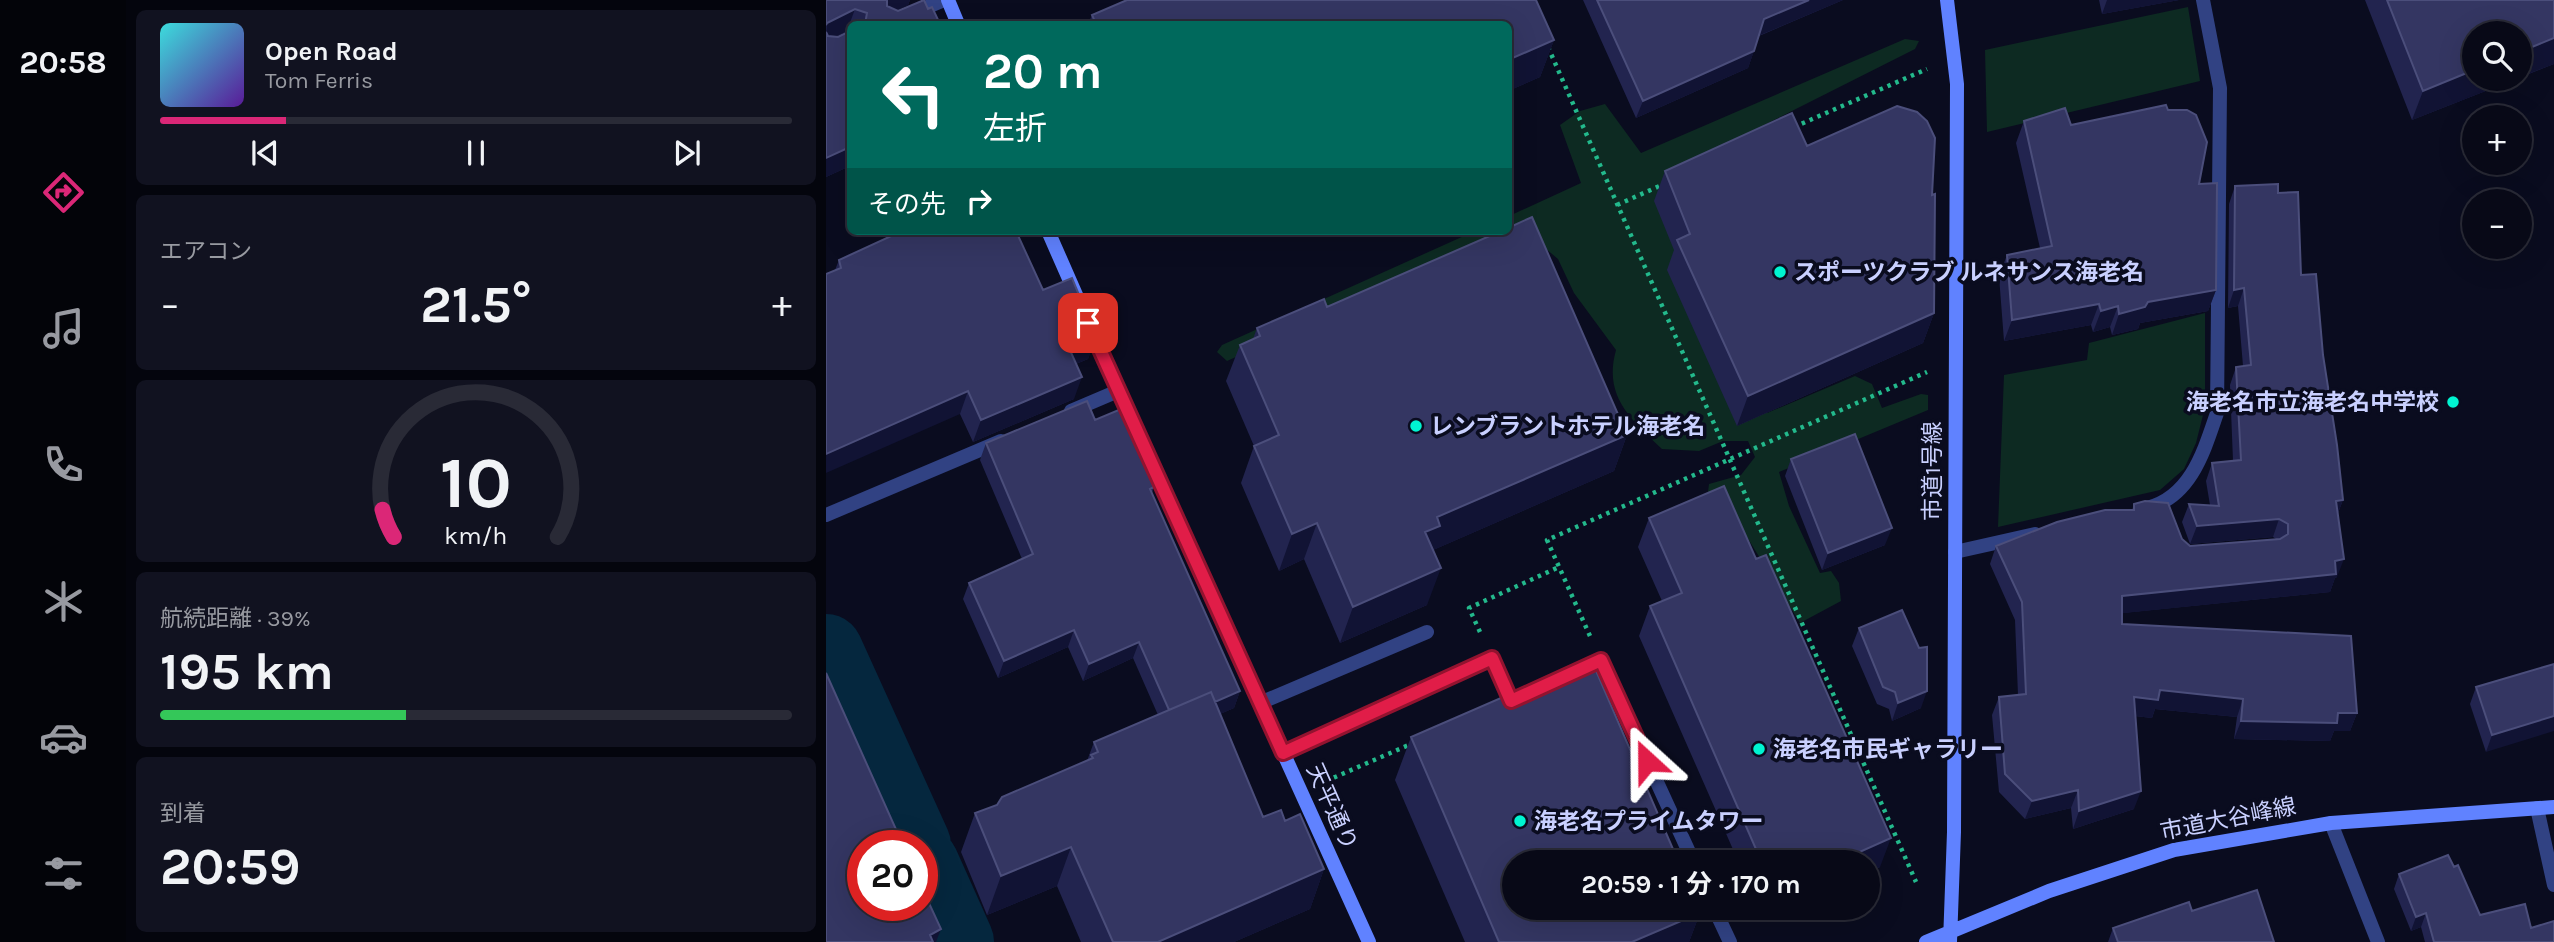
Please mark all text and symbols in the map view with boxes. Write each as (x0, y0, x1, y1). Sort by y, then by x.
map controls (2462, 21, 2532, 259)
button: search (2462, 21, 2532, 91)
text: Open Road (265, 36, 398, 67)
text: 20 m (983, 43, 1103, 100)
text: 20:58 (19, 44, 107, 81)
icon: left (868, 49, 959, 140)
text: Tom Ferris (265, 67, 373, 94)
button: + (2462, 105, 2532, 175)
text: 左折 (983, 110, 1047, 147)
icon: previous (246, 134, 284, 172)
icon: pause (457, 134, 495, 172)
icon: next (668, 134, 706, 172)
icon: directions (39, 168, 88, 217)
icon: right (960, 182, 998, 220)
text: その先 (868, 189, 946, 220)
button: − (2462, 189, 2532, 259)
text: エアコン (160, 238, 252, 265)
place label: スポーツクラブ ルネサンス海老名 (1794, 259, 2144, 286)
marker: スポーツクラブ ルネサンス海老名 (1772, 264, 1788, 280)
text: 21.5° (420, 274, 532, 335)
text: − (160, 282, 180, 327)
text: + (772, 282, 792, 327)
pin (1058, 293, 1118, 353)
icon: music (39, 304, 88, 353)
icon: arrive (1069, 304, 1107, 342)
place label: 海老名市立海老名中学校 (2186, 389, 2439, 416)
marker: 海老名市立海老名中学校 (2445, 394, 2461, 410)
place label: レンブラントホテル海老名 (1430, 413, 1705, 440)
marker: レンブラントホテル海老名 (1408, 418, 1424, 434)
street label: 市道1号線 (1919, 421, 1946, 521)
icon: phone (39, 440, 88, 489)
text: 10 (440, 440, 512, 525)
text: km/h (444, 521, 508, 550)
icon: climate (39, 577, 88, 626)
text: 航続距離 · 39% (160, 605, 311, 632)
text: 195 km (160, 641, 334, 702)
icon: car (39, 713, 88, 762)
position arrow (1610, 724, 1684, 798)
place label: 海老名市民ギャラリー (1773, 736, 2003, 763)
marker: 海老名市民ギャラリー (1751, 741, 1767, 757)
street label: 天平通り (1301, 759, 1363, 855)
street label: 市道大谷峰線 (2158, 793, 2298, 845)
text: 到着 (160, 800, 206, 827)
place label: 海老名プライムタワー (1534, 808, 1764, 835)
marker: 海老名プライムタワー (1512, 813, 1528, 829)
speed limit sign: 20 (847, 830, 938, 921)
text: 20:59 (160, 836, 300, 897)
icon: filters (39, 849, 88, 898)
text: 20:59 · 1 分 · 170 m (1581, 869, 1801, 900)

